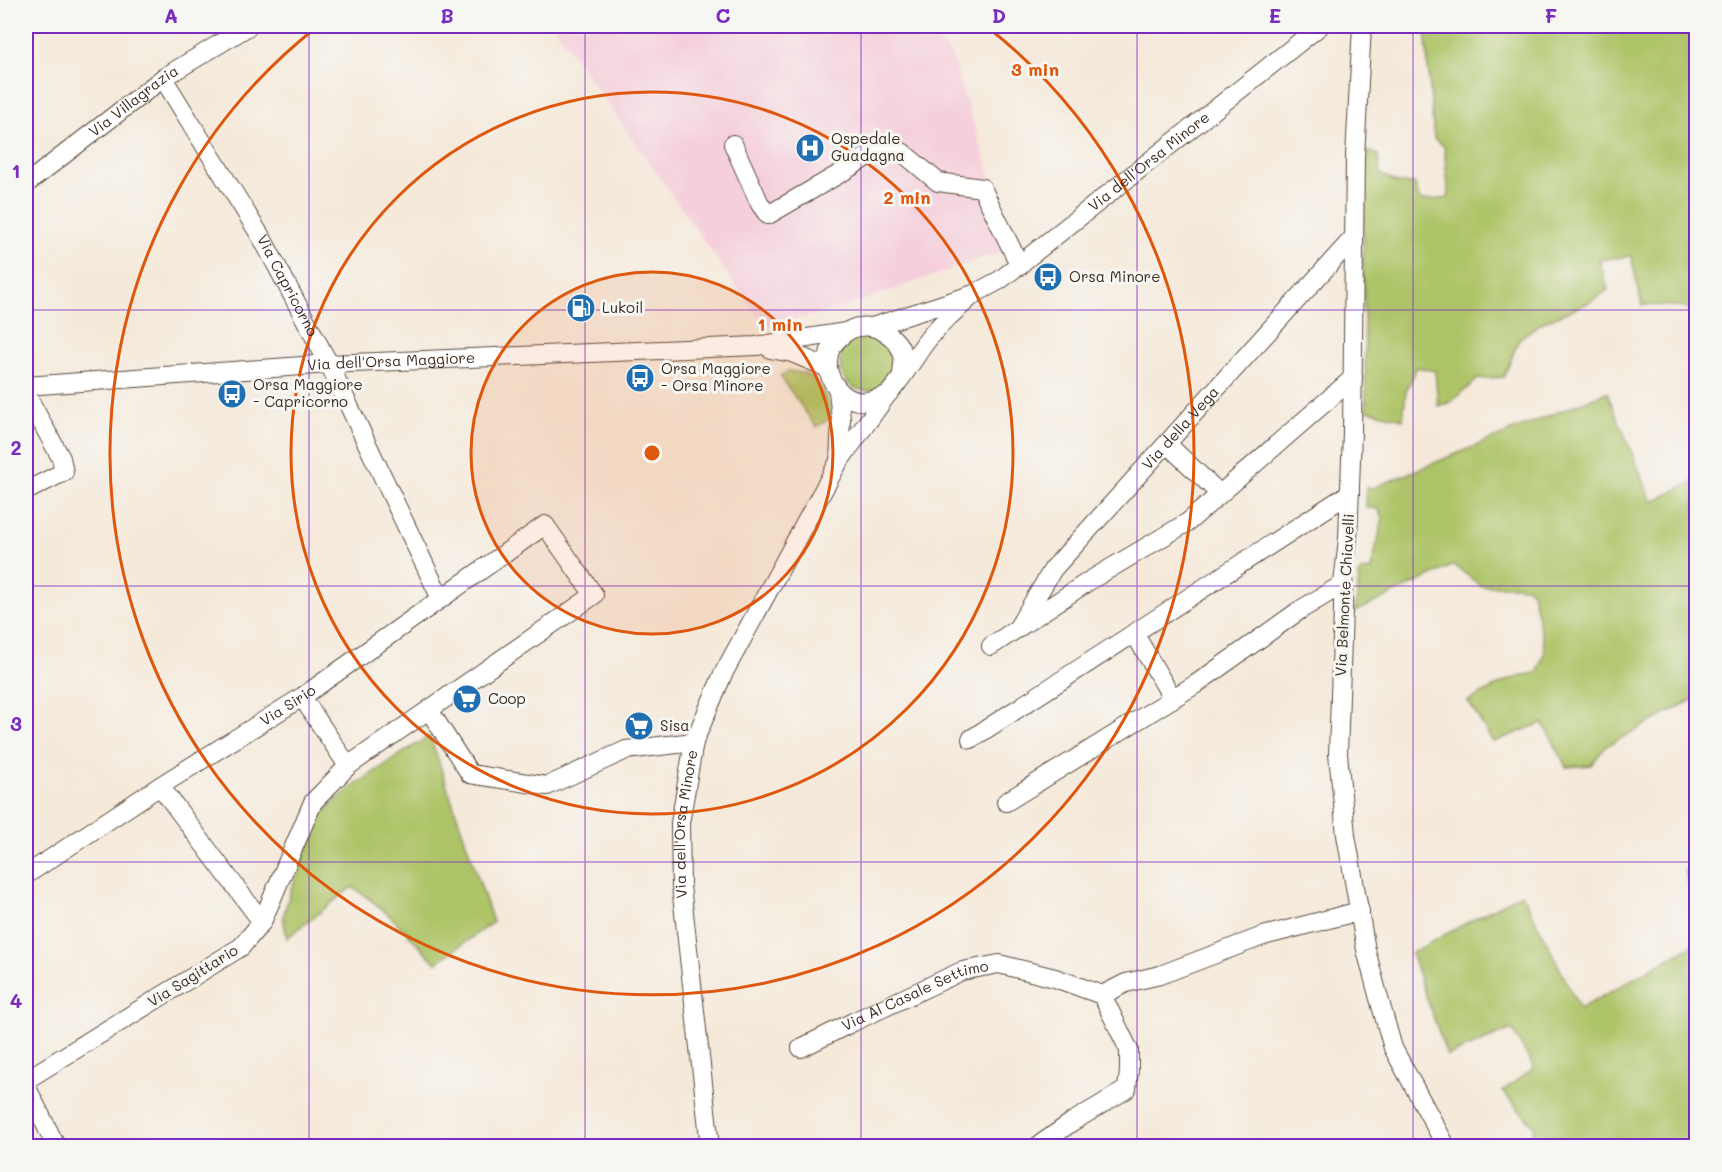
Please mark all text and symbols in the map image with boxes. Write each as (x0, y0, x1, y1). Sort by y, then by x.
text: A (164, 2, 178, 28)
text: B (440, 2, 454, 28)
text: C (716, 2, 731, 28)
text: D (992, 2, 1006, 28)
text: E (1269, 2, 1281, 28)
text: F (1545, 2, 1558, 28)
text: 3 min (1011, 57, 1059, 81)
street label: Via Villagrazia (84, 60, 182, 141)
street label: Via dell'Orsa Minore (1084, 107, 1213, 215)
place label: Ospedale Guadagna (831, 128, 905, 165)
hospital icon: Ospedale Guadagna (794, 132, 826, 164)
text: 1 (12, 157, 20, 183)
text: 2 min (883, 185, 931, 209)
street label: Via Capricorno (253, 231, 323, 339)
bus stop icon: Orsa Minore (1032, 261, 1064, 293)
place label: Orsa Minore (1069, 266, 1160, 286)
fuel station icon: Lukoil (565, 292, 597, 324)
place label: Lukoil (602, 297, 643, 317)
text: 1 min (757, 312, 803, 336)
street label: Via dell'Orsa Maggiore (306, 347, 475, 375)
place label: Orsa Maggiore - Orsa Minore (661, 358, 771, 395)
bus stop icon: Orsa Maggiore - Orsa Minore (624, 362, 656, 394)
place label: Orsa Maggiore - Capricorno (253, 374, 363, 411)
bus stop icon: Orsa Maggiore - Capricorno (216, 378, 248, 410)
street label: Via della Vega (1137, 382, 1223, 474)
text: 2 (10, 434, 22, 460)
centre of rings (642, 443, 662, 463)
street label: Via Belmonte Chiavelli (1330, 513, 1358, 677)
street label: Via Sirio (256, 679, 319, 730)
supermarket icon: Coop (451, 683, 483, 715)
place label: Coop (488, 688, 526, 708)
text: 3 (10, 710, 22, 736)
supermarket icon: Sisa (623, 710, 655, 742)
place label: Sisa (660, 715, 690, 735)
street label: Via dell'Orsa Minore (669, 748, 702, 900)
street label: Via Sagittario (143, 939, 242, 1011)
street label: Via Al Casale Settimo (838, 955, 990, 1035)
text: 4 (10, 987, 23, 1013)

